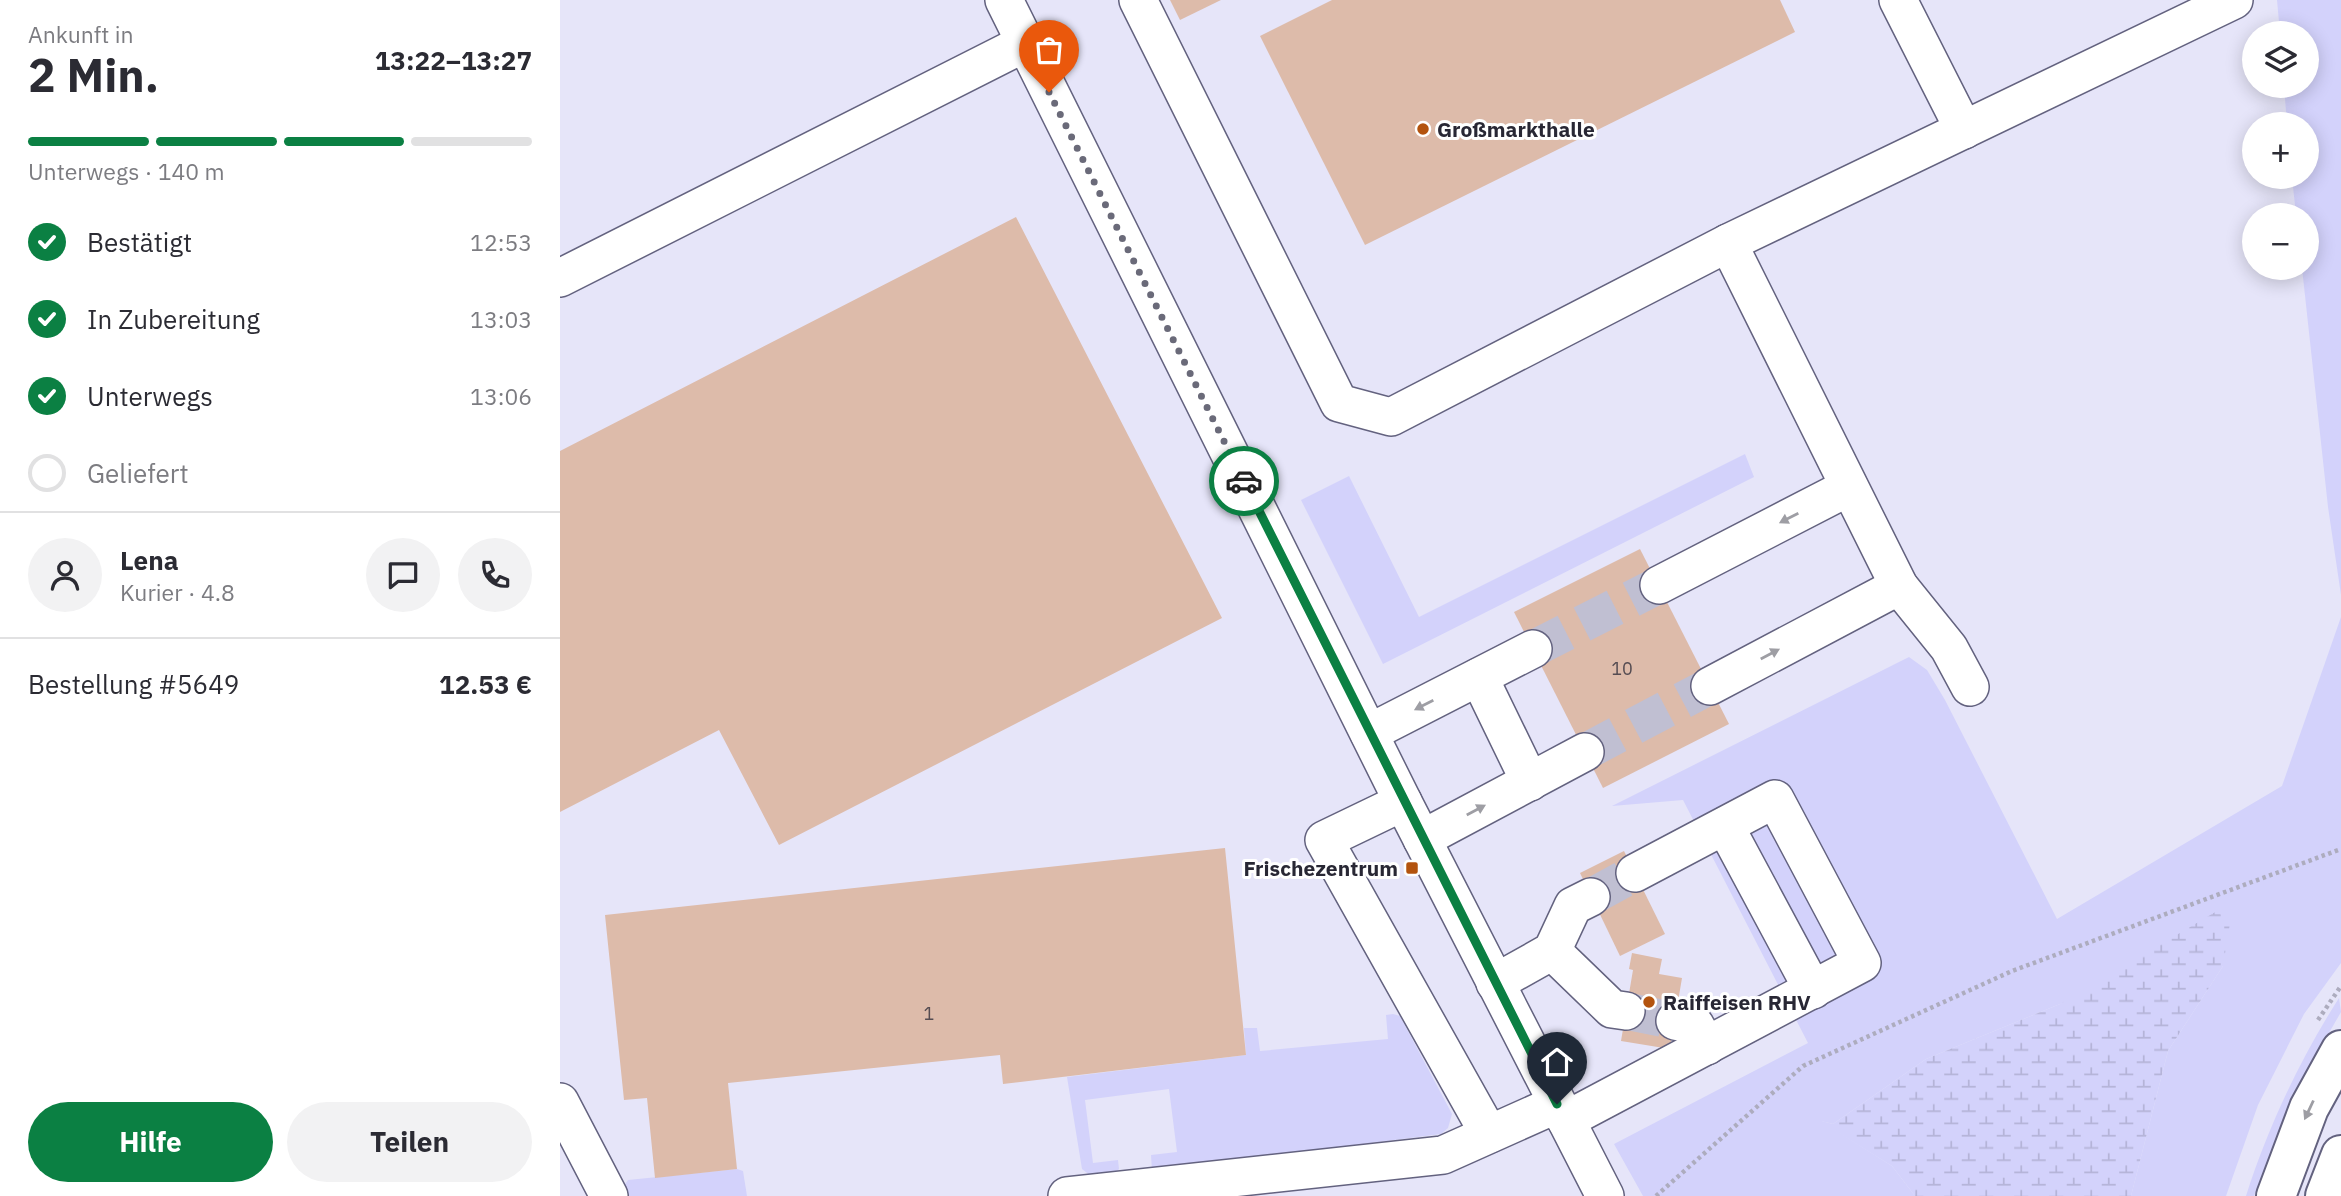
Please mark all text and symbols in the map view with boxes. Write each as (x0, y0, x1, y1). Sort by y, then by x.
text: Ankunft in (28, 19, 134, 49)
pin (1019, 20, 1079, 92)
map controls (2242, 21, 2319, 280)
button: layers (2242, 21, 2319, 98)
icon: bag (1030, 31, 1068, 69)
text: 13:22–13:27 (375, 43, 532, 77)
text: 2 Min. (28, 45, 159, 105)
button: + (2242, 112, 2319, 189)
place label: Großmarkthalle (1437, 115, 1595, 143)
marker: Großmarkthalle (1415, 121, 1431, 137)
text: Unterwegs · 140 m (28, 156, 225, 186)
button: − (2242, 203, 2319, 280)
icon: check (28, 223, 66, 261)
text: Bestätigt (87, 225, 192, 259)
text: 12:53 (470, 227, 532, 257)
icon: check (28, 300, 66, 338)
text: In Zubereitung (87, 302, 260, 336)
text: 13:03 (470, 304, 532, 334)
icon: check (28, 377, 66, 415)
text: Unterwegs (87, 379, 213, 413)
text: 13:06 (470, 381, 532, 411)
courier (1209, 446, 1279, 516)
text: Geliefert (87, 456, 189, 490)
icon: car (1225, 462, 1263, 500)
one-way arrow (1778, 512, 1798, 524)
button: person (28, 538, 102, 612)
button: chat (366, 538, 440, 612)
button: phone (458, 538, 532, 612)
text: Lena (120, 543, 178, 577)
text: Kurier · 4.8 (120, 577, 235, 607)
one-way arrow (1761, 649, 1781, 661)
house number: 10 (1611, 657, 1633, 680)
text: Bestellung #5649 (28, 667, 239, 701)
text: 12.53 € (439, 667, 532, 701)
one-way arrow (1414, 700, 1434, 711)
one-way arrow (1466, 805, 1486, 816)
place label: Frischezentrum (1243, 854, 1398, 882)
marker: Frischezentrum (1404, 860, 1420, 876)
place label: Raiffeisen RHV (1663, 988, 1811, 1016)
marker: Raiffeisen RHV (1641, 994, 1657, 1010)
house number: 1 (924, 1002, 934, 1025)
pin (1527, 1032, 1587, 1104)
icon: home (1538, 1043, 1576, 1081)
one-way arrow (2303, 1100, 2315, 1120)
button: Hilfe (28, 1102, 273, 1182)
button: Teilen (287, 1102, 532, 1182)

